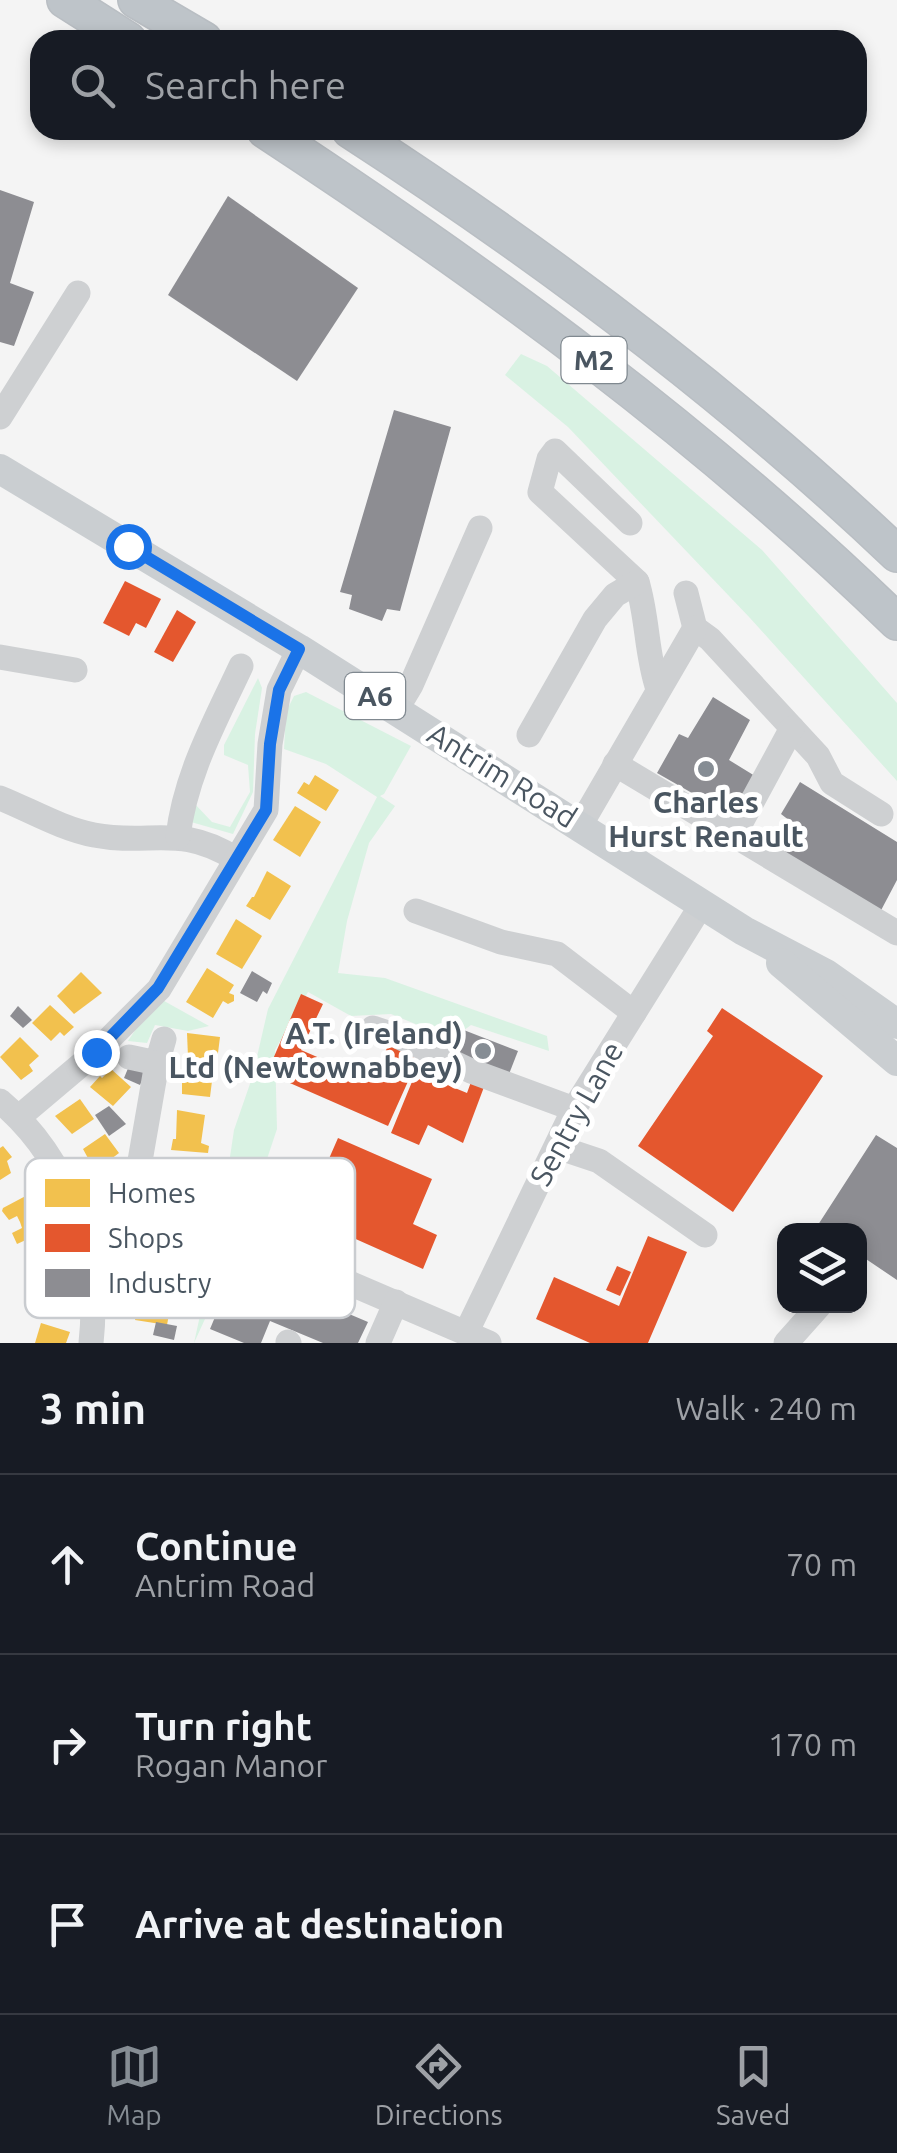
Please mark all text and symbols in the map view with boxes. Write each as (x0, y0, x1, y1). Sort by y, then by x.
search box (30, 30, 867, 140)
icon: search (65, 58, 120, 113)
text: Search here (145, 64, 346, 106)
road number: M2 (562, 337, 626, 383)
route start (106, 524, 152, 570)
road number: A6 (345, 673, 405, 719)
street label: Antrim Road (422, 716, 583, 834)
marker: Charles Hurst Renault (695, 758, 717, 780)
place label: Charles Hurst Renault (608, 785, 804, 853)
place label: A.T. (Ireland) Ltd (Newtownabbey) (168, 1016, 463, 1084)
route end (74, 1030, 120, 1076)
street label: Sentry Lane (523, 1036, 630, 1191)
marker: A.T. (Ireland) Ltd (Newtownabbey) (472, 1040, 494, 1062)
legend (25, 1158, 355, 1318)
text: Homes (108, 1177, 196, 1208)
text: Shops (108, 1222, 184, 1253)
map controls (777, 1223, 867, 1313)
button: layers (777, 1223, 867, 1313)
text: Industry (108, 1267, 211, 1298)
text: 3 min (40, 1385, 146, 1432)
text: Walk · 240 m (675, 1390, 857, 1426)
text: Continue (135, 1525, 297, 1567)
icon: ahead (40, 1537, 95, 1592)
text: 70 m (786, 1546, 857, 1582)
text: Antrim Road (135, 1567, 315, 1603)
text: Turn right (135, 1705, 312, 1747)
icon: right (40, 1717, 95, 1772)
text: 170 m (768, 1726, 857, 1762)
text: Rogan Manor (135, 1747, 327, 1783)
icon: arrive (40, 1897, 95, 1952)
text: Arrive at destination (135, 1903, 504, 1945)
tab: Map (107, 2039, 162, 2130)
tab: Directions (375, 2039, 503, 2130)
tab: Saved (716, 2039, 790, 2130)

